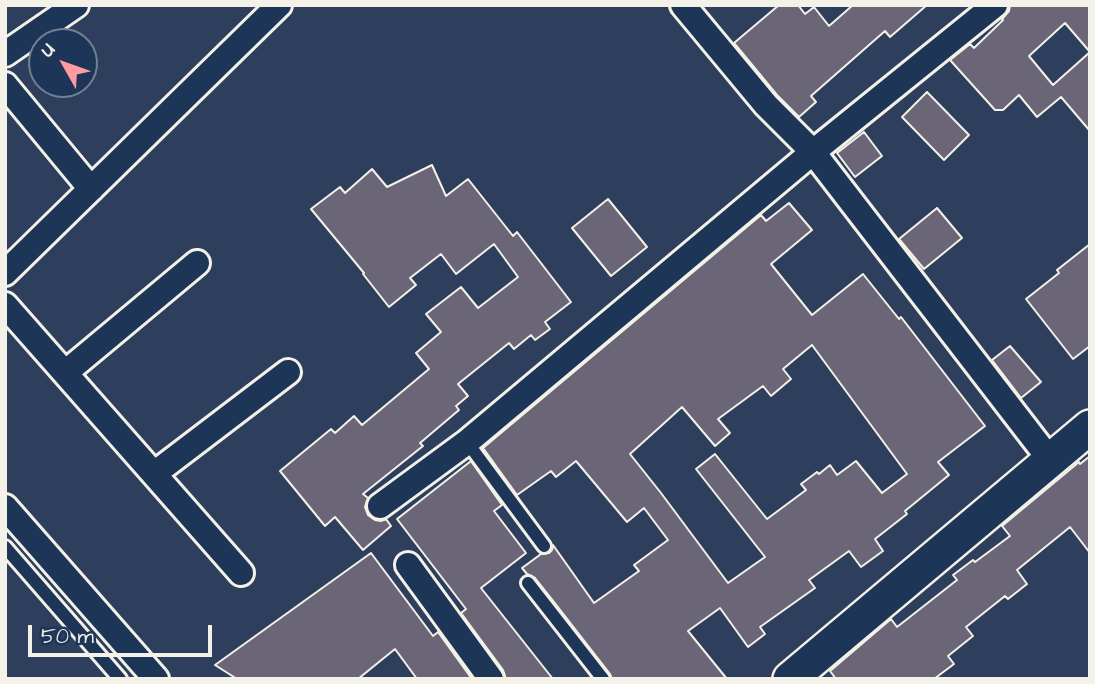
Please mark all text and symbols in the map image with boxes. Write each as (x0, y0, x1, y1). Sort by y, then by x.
north arrow (28, 28, 98, 98)
text: U (34, 38, 62, 63)
scale bar (32, 610, 215, 654)
text: 50 m (41, 622, 94, 651)

